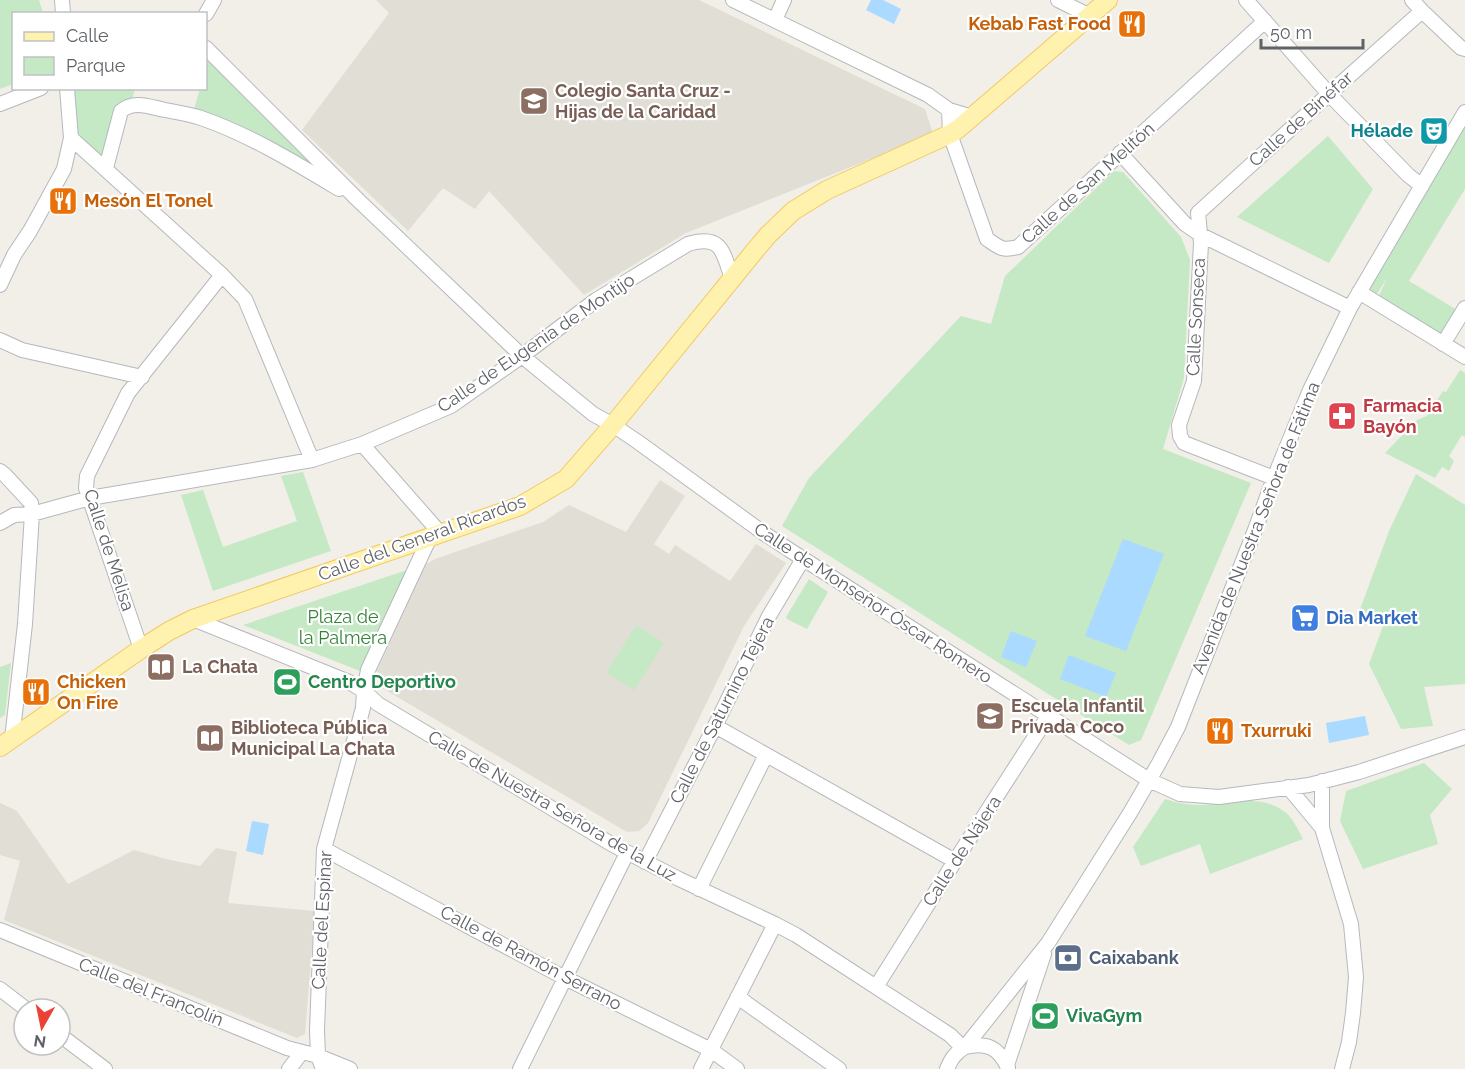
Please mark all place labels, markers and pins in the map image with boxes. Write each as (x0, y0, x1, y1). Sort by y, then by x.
restaurant icon: Kebab Fast Food (1116, 8, 1148, 40)
place label: Kebab Fast Food (968, 13, 1111, 34)
place label: Colegio Santa Cruz - Hijas de la Caridad (555, 80, 731, 122)
school or university icon: Colegio Santa Cruz - Hijas de la Caridad (518, 85, 550, 117)
theatre icon: Hélade (1418, 115, 1450, 147)
place label: Hélade (1351, 120, 1413, 141)
restaurant icon: Mesón El Tonel (47, 185, 79, 217)
place label: Mesón El Tonel (84, 190, 213, 211)
place label: Farmacia Bayón (1363, 395, 1442, 437)
pharmacy icon: Farmacia Bayón (1326, 400, 1358, 432)
supermarket icon: Dia Market (1289, 602, 1321, 634)
place label: Dia Market (1326, 607, 1418, 628)
library icon: La Chata (145, 651, 177, 683)
place label: La Chata (182, 656, 258, 677)
sports icon: Centro Deportivo (271, 666, 303, 698)
place label: Chicken On Fire (57, 671, 126, 713)
place label: Centro Deportivo (308, 671, 456, 692)
restaurant icon: Chicken On Fire (20, 676, 52, 708)
place label: Escuela Infantil Privada Coco (1011, 695, 1144, 737)
school or university icon: Escuela Infantil Privada Coco (974, 700, 1006, 732)
restaurant icon: Txurruki (1204, 715, 1236, 747)
place label: Biblioteca Pública Municipal La Chata (231, 717, 395, 759)
place label: Txurruki (1241, 720, 1312, 741)
library icon: Biblioteca Pública Municipal La Chata (194, 722, 226, 754)
bank icon: Caixabank (1052, 942, 1084, 974)
place label: Caixabank (1089, 947, 1180, 968)
sports icon: VivaGym (1029, 1000, 1061, 1032)
place label: VivaGym (1066, 1005, 1142, 1026)

